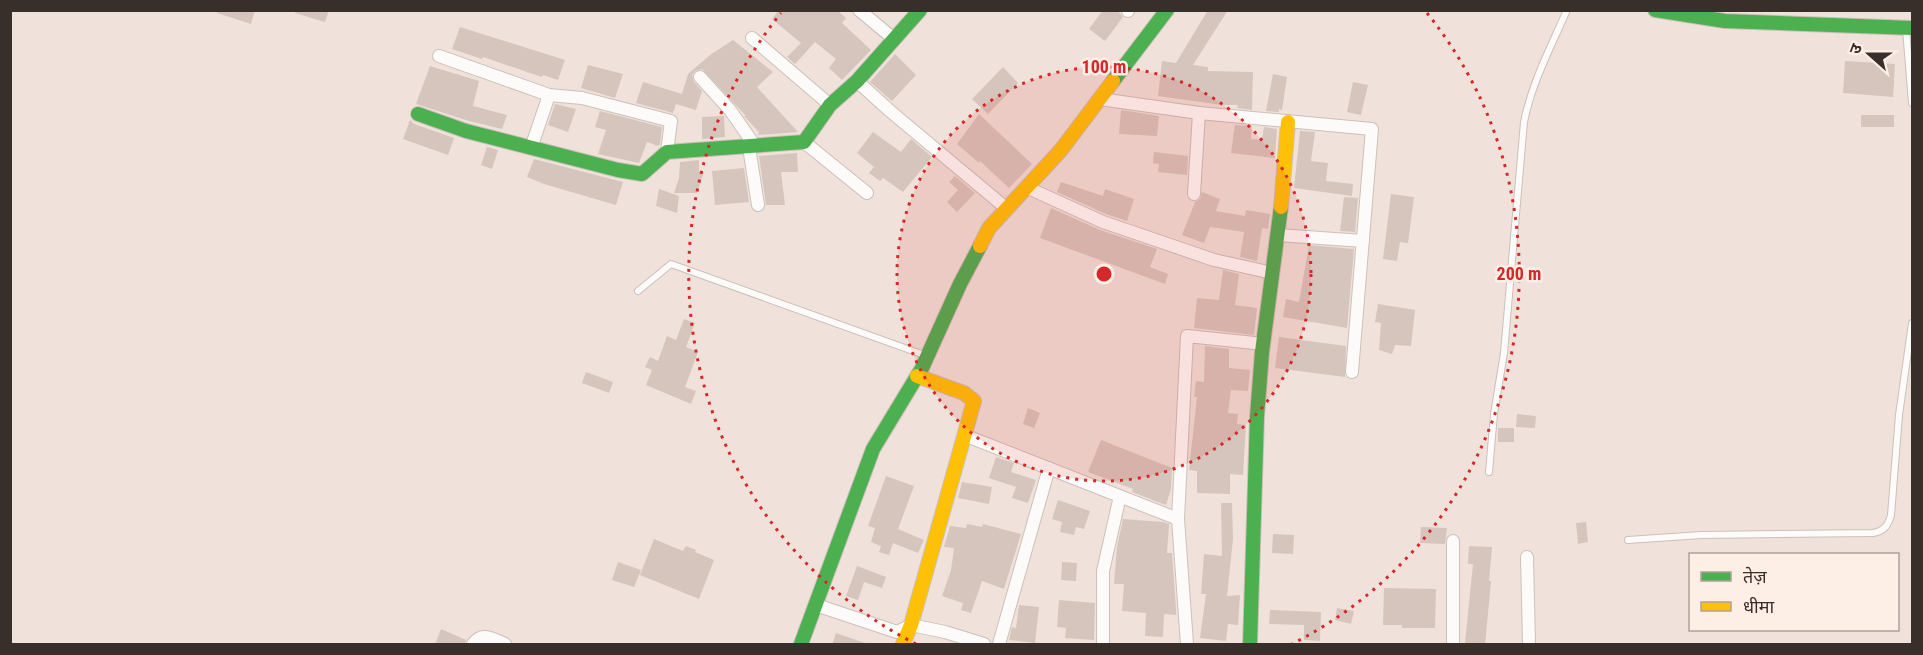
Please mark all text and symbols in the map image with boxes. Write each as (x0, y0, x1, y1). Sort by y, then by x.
north arrow (1839, 24, 1899, 84)
text: उ (1845, 40, 1866, 57)
text: 100 m (1082, 56, 1126, 77)
text: 200 m (1497, 263, 1541, 284)
centre of rings (1094, 264, 1114, 284)
legend (1689, 553, 1899, 631)
text: तेज़ (1743, 566, 1767, 587)
text: धीमा (1743, 596, 1774, 617)

